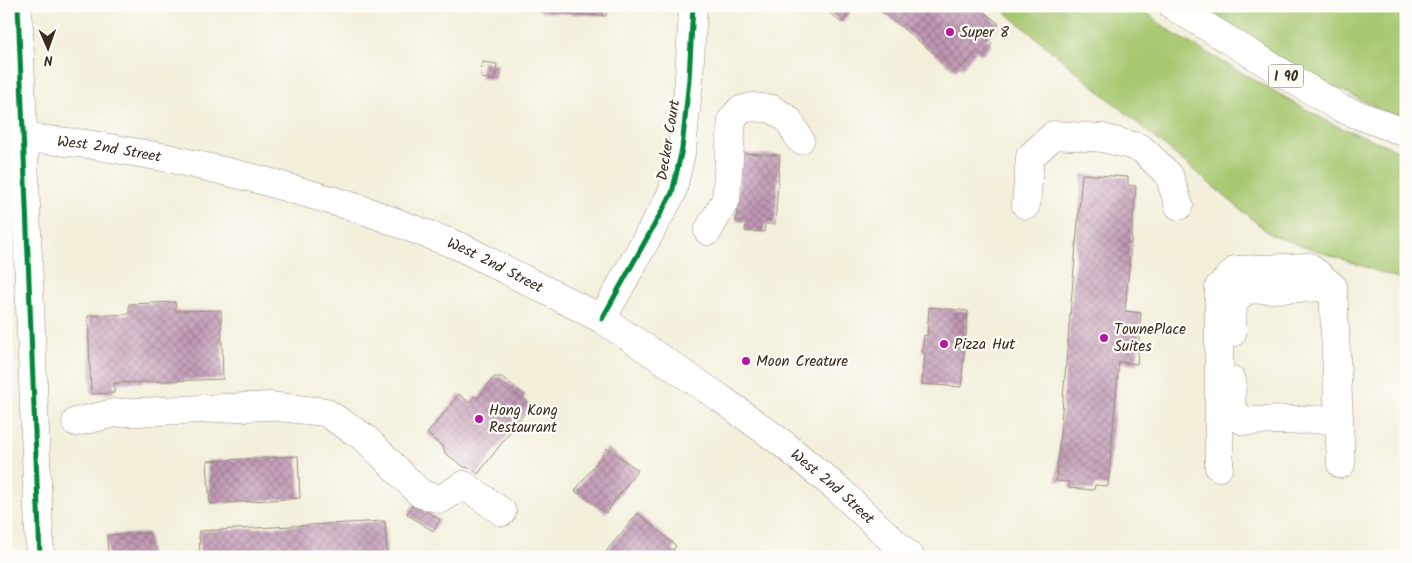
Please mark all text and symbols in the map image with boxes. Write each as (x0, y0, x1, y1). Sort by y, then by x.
place label: Super 8 (960, 21, 1010, 45)
north arrow (22, 22, 72, 72)
marker: Super 8 (944, 26, 956, 38)
text: N (43, 49, 53, 71)
road number: I 90 (1268, 64, 1304, 88)
street label: Decker Court (651, 98, 687, 182)
street label: West 2nd Street (56, 130, 163, 170)
street label: West 2nd Street (443, 232, 547, 300)
place label: TownePlace Suites (1114, 318, 1186, 359)
marker: TownePlace Suites (1098, 332, 1110, 344)
place label: Pizza Hut (954, 333, 1015, 357)
marker: Pizza Hut (938, 338, 950, 350)
place label: Moon Creature (756, 350, 848, 374)
marker: Moon Creature (740, 355, 752, 367)
place label: Hong Kong Restaurant (489, 399, 558, 440)
marker: Hong Kong Restaurant (473, 413, 485, 425)
street label: West 2nd Street (785, 444, 880, 531)

